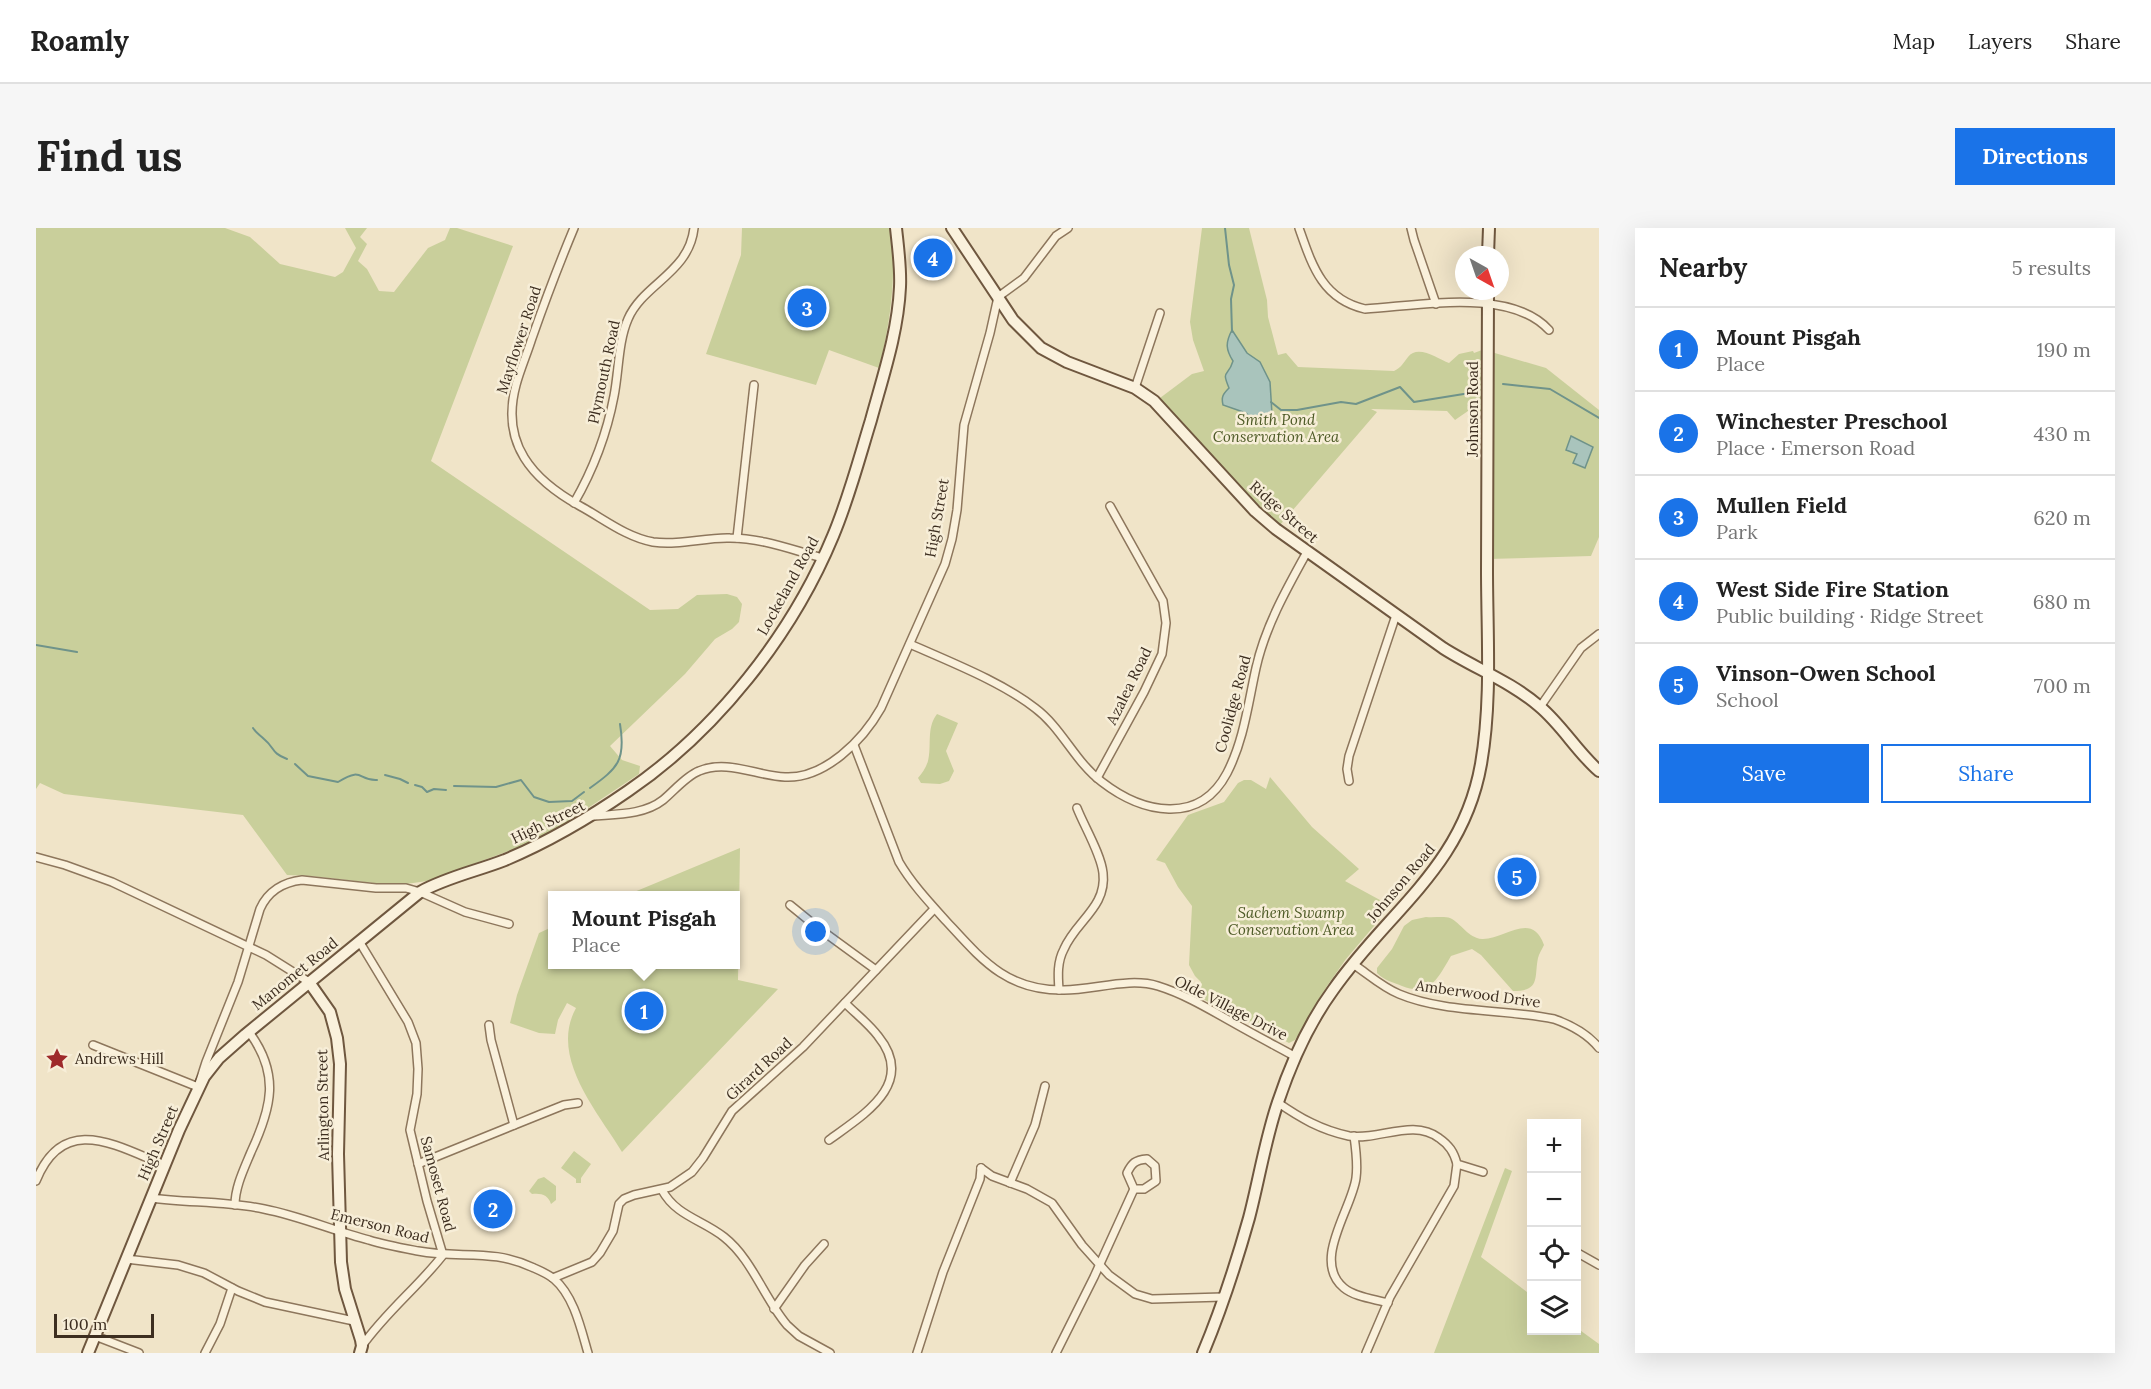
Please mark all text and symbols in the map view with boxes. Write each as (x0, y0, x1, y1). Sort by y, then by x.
text: Roamly (30, 23, 129, 59)
text: Map (1892, 28, 1935, 55)
text: Layers (1968, 28, 2032, 55)
text: Share (2065, 28, 2121, 55)
button: Directions (1955, 128, 2115, 185)
text: Find us (36, 129, 182, 183)
pin: 4 (914, 236, 952, 280)
north arrow (1455, 246, 1509, 300)
text: Nearby (1659, 251, 1747, 284)
text: 5 results (2012, 255, 2091, 280)
street label: Mayflower Road (492, 283, 545, 396)
pin: 3 (788, 286, 826, 331)
street label: Plymouth Road (583, 318, 624, 426)
text: Mount Pisgah (1716, 323, 1861, 351)
text: 1 (1674, 337, 1683, 362)
text: 190 m (2037, 337, 2091, 362)
text: Place (1716, 351, 1765, 376)
street label: Johnson Road (1463, 361, 1482, 458)
text: Winchester Preschool (1716, 407, 1948, 435)
park label: Smith Pond Conservation Area (1213, 410, 1340, 446)
text: 2 (1673, 421, 1684, 446)
text: 430 m (2033, 421, 2091, 446)
text: Place · Emerson Road (1716, 435, 1915, 460)
street label: Ridge Street (1246, 476, 1323, 547)
street label: High Street (920, 477, 953, 559)
text: Mullen Field (1716, 491, 1847, 519)
text: 3 (1673, 505, 1684, 530)
text: 620 m (2033, 505, 2091, 530)
text: Park (1716, 519, 1758, 544)
street label: Lockeland Road (753, 533, 823, 639)
text: West Side Fire Station (1716, 575, 1949, 603)
text: 4 (1673, 589, 1684, 614)
text: 680 m (2033, 589, 2091, 614)
text: Public building · Ridge Street (1716, 603, 1984, 628)
street label: Azalea Road (1101, 644, 1155, 729)
street label: Coolidge Road (1210, 653, 1255, 755)
text: Vinson-Owen School (1716, 659, 1936, 687)
text: 5 (1673, 673, 1684, 698)
text: 700 m (2034, 673, 2091, 698)
text: School (1716, 687, 1779, 712)
button: Save (1659, 744, 1869, 803)
button: Share (1881, 744, 2091, 803)
street label: High Street (508, 795, 588, 848)
street label: Johnson Road (1362, 840, 1439, 926)
pin: 5 (1498, 854, 1536, 900)
popup (548, 891, 740, 969)
park label: Sachem Swamp Conservation Area (1228, 903, 1355, 939)
text: Mount Pisgah (572, 904, 716, 932)
your location (801, 917, 830, 946)
text: Place (572, 932, 621, 957)
street label: Manomet Road (248, 933, 342, 1014)
street label: Olde Village Drive (1171, 971, 1291, 1044)
street label: Amberwood Drive (1413, 975, 1542, 1012)
pin: 1 (624, 988, 664, 1034)
street label: Girard Road (722, 1033, 796, 1104)
place icon: Andrews Hill (44, 1046, 70, 1072)
place label: Andrews Hill (74, 1049, 164, 1068)
street label: Arlington Street (312, 1049, 333, 1162)
street label: High Street (133, 1102, 182, 1183)
map controls (1527, 1119, 1581, 1335)
button: + (1527, 1119, 1581, 1173)
street label: Samoset Road (417, 1134, 460, 1234)
button: − (1527, 1173, 1581, 1227)
pin: 2 (474, 1186, 512, 1232)
street label: Emerson Road (329, 1204, 431, 1247)
button: locate (1527, 1227, 1581, 1281)
button: layers (1527, 1281, 1581, 1335)
scale bar (54, 1311, 154, 1338)
text: 100 m (63, 1314, 107, 1334)

